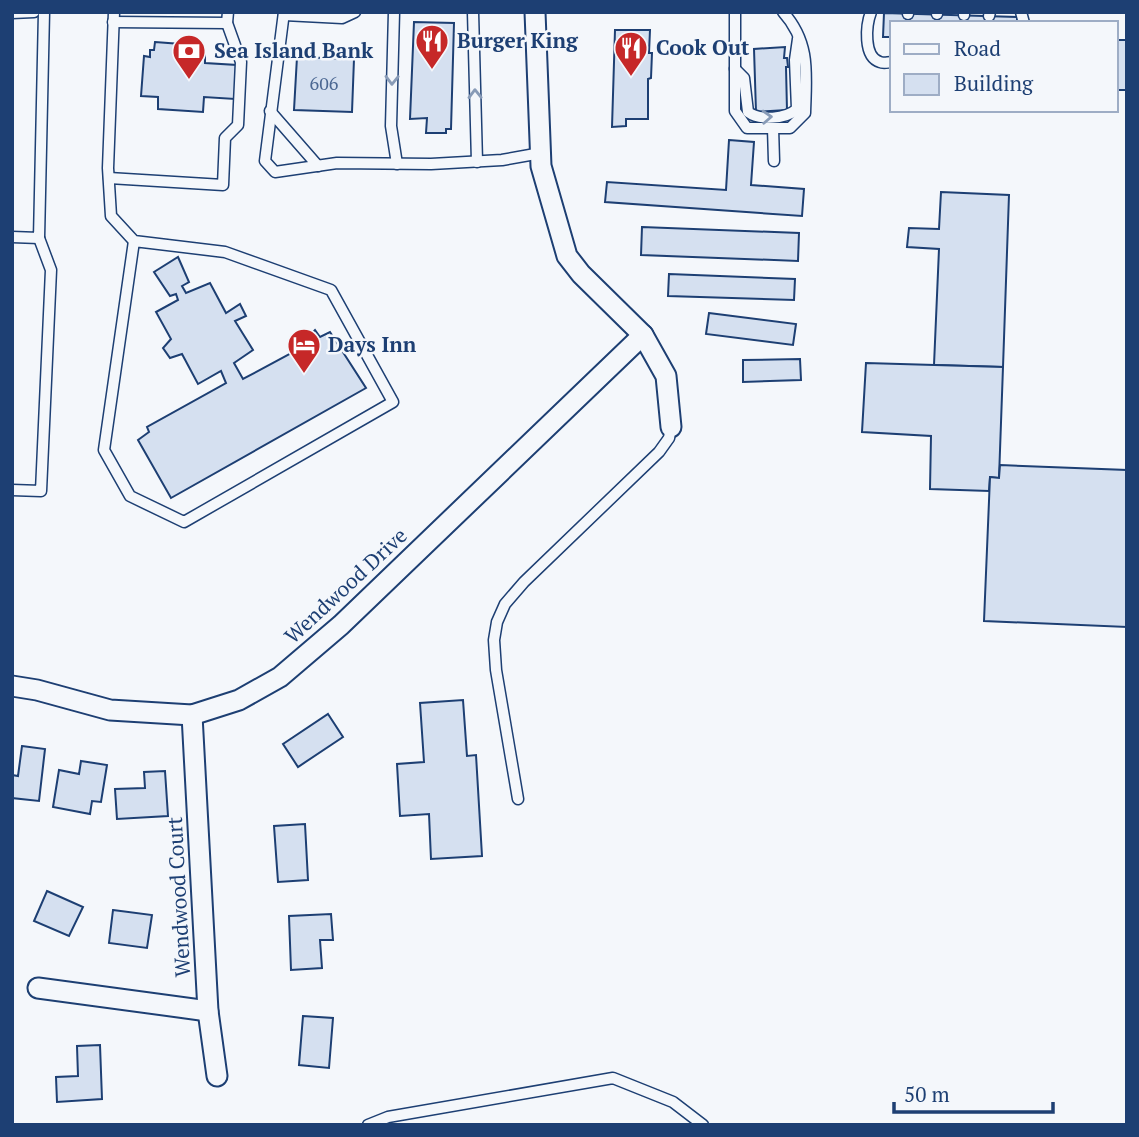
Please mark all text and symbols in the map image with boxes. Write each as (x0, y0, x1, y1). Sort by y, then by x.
legend (890, 21, 1118, 112)
restaurant icon: Burger King (413, 22, 451, 71)
place label: Burger King (457, 26, 579, 54)
restaurant icon: Cook Out (612, 29, 650, 78)
bank icon: Sea Island Bank (170, 32, 208, 81)
place label: Cook Out (656, 33, 750, 61)
text: Road (954, 34, 1001, 62)
place label: Sea Island Bank (214, 36, 374, 64)
text: Building (954, 69, 1034, 97)
house number: 606 (310, 71, 339, 95)
one-way arrow (385, 75, 400, 86)
one-way arrow (468, 88, 483, 99)
one-way arrow (762, 109, 773, 124)
hotel icon: Days Inn (285, 326, 323, 375)
place label: Days Inn (328, 330, 417, 358)
street label: Wendwood Drive (278, 521, 413, 649)
street label: Wendwood Court (160, 816, 196, 978)
scale bar (894, 1070, 1053, 1114)
text: 50 m (904, 1080, 950, 1108)

